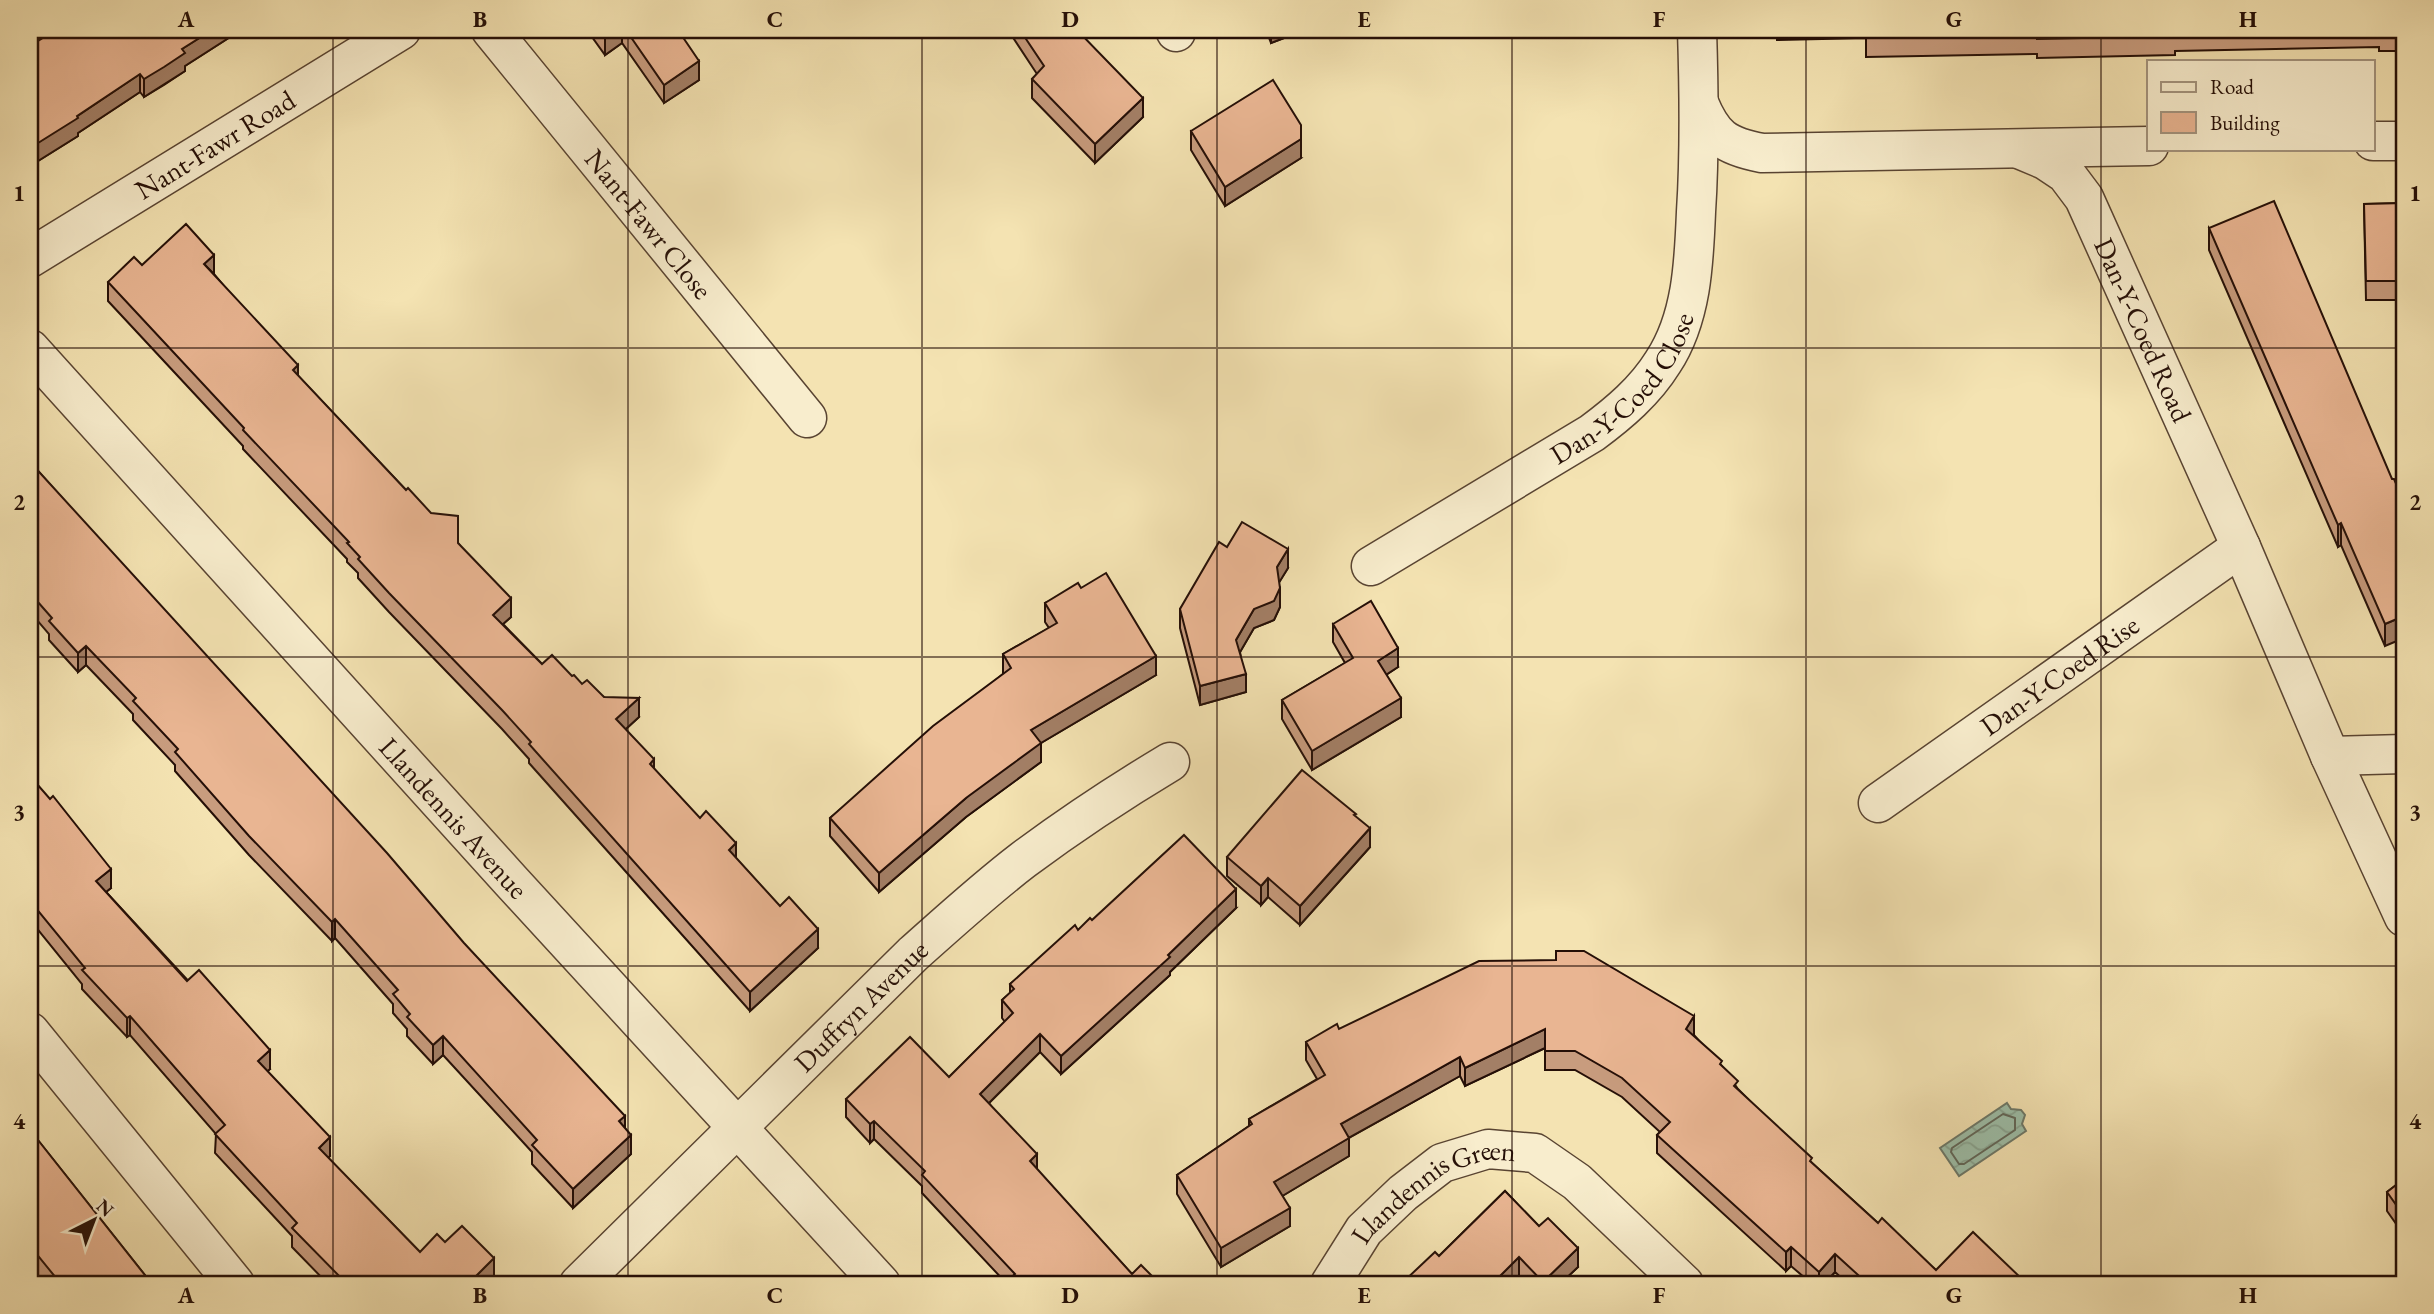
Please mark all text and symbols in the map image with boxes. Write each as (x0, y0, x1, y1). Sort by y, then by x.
text: A (177, 4, 195, 34)
text: B (473, 4, 487, 34)
text: C (767, 4, 783, 34)
text: D (1061, 4, 1079, 34)
text: E (1357, 4, 1371, 34)
text: F (1653, 4, 1666, 34)
text: G (1946, 4, 1962, 34)
text: H (2239, 4, 2257, 34)
legend (2147, 60, 2374, 150)
text: Road (2210, 73, 2254, 100)
street label: Nant-Fawr Road (128, 81, 302, 207)
text: Building (2210, 109, 2280, 136)
street label: Nant-Fawr Close (577, 141, 721, 306)
text: 1 (13, 178, 25, 208)
text: 1 (2409, 178, 2421, 208)
street label: Dan-Y-Coed Road (2086, 232, 2201, 428)
street label: Dan-Y-Coed Close (1543, 308, 1702, 472)
text: 2 (13, 487, 25, 517)
text: 2 (2409, 487, 2421, 517)
street label: Dan-Y-Coed Rise (1973, 607, 2146, 743)
street label: Llandennis Avenue (372, 729, 536, 906)
text: 3 (13, 797, 25, 827)
text: 3 (2409, 797, 2421, 827)
street label: Duffryn Avenue (786, 931, 935, 1080)
text: 4 (13, 1106, 26, 1136)
text: 4 (2409, 1106, 2422, 1136)
street label: Llandennis Green (1342, 1131, 1517, 1250)
north arrow (60, 1184, 130, 1254)
text: N (91, 1193, 120, 1223)
text: A (177, 1280, 195, 1310)
text: B (473, 1280, 487, 1310)
text: C (767, 1280, 783, 1310)
text: D (1061, 1280, 1079, 1310)
text: E (1357, 1280, 1371, 1310)
text: F (1653, 1280, 1666, 1310)
text: G (1946, 1280, 1962, 1310)
text: H (2239, 1280, 2257, 1310)

